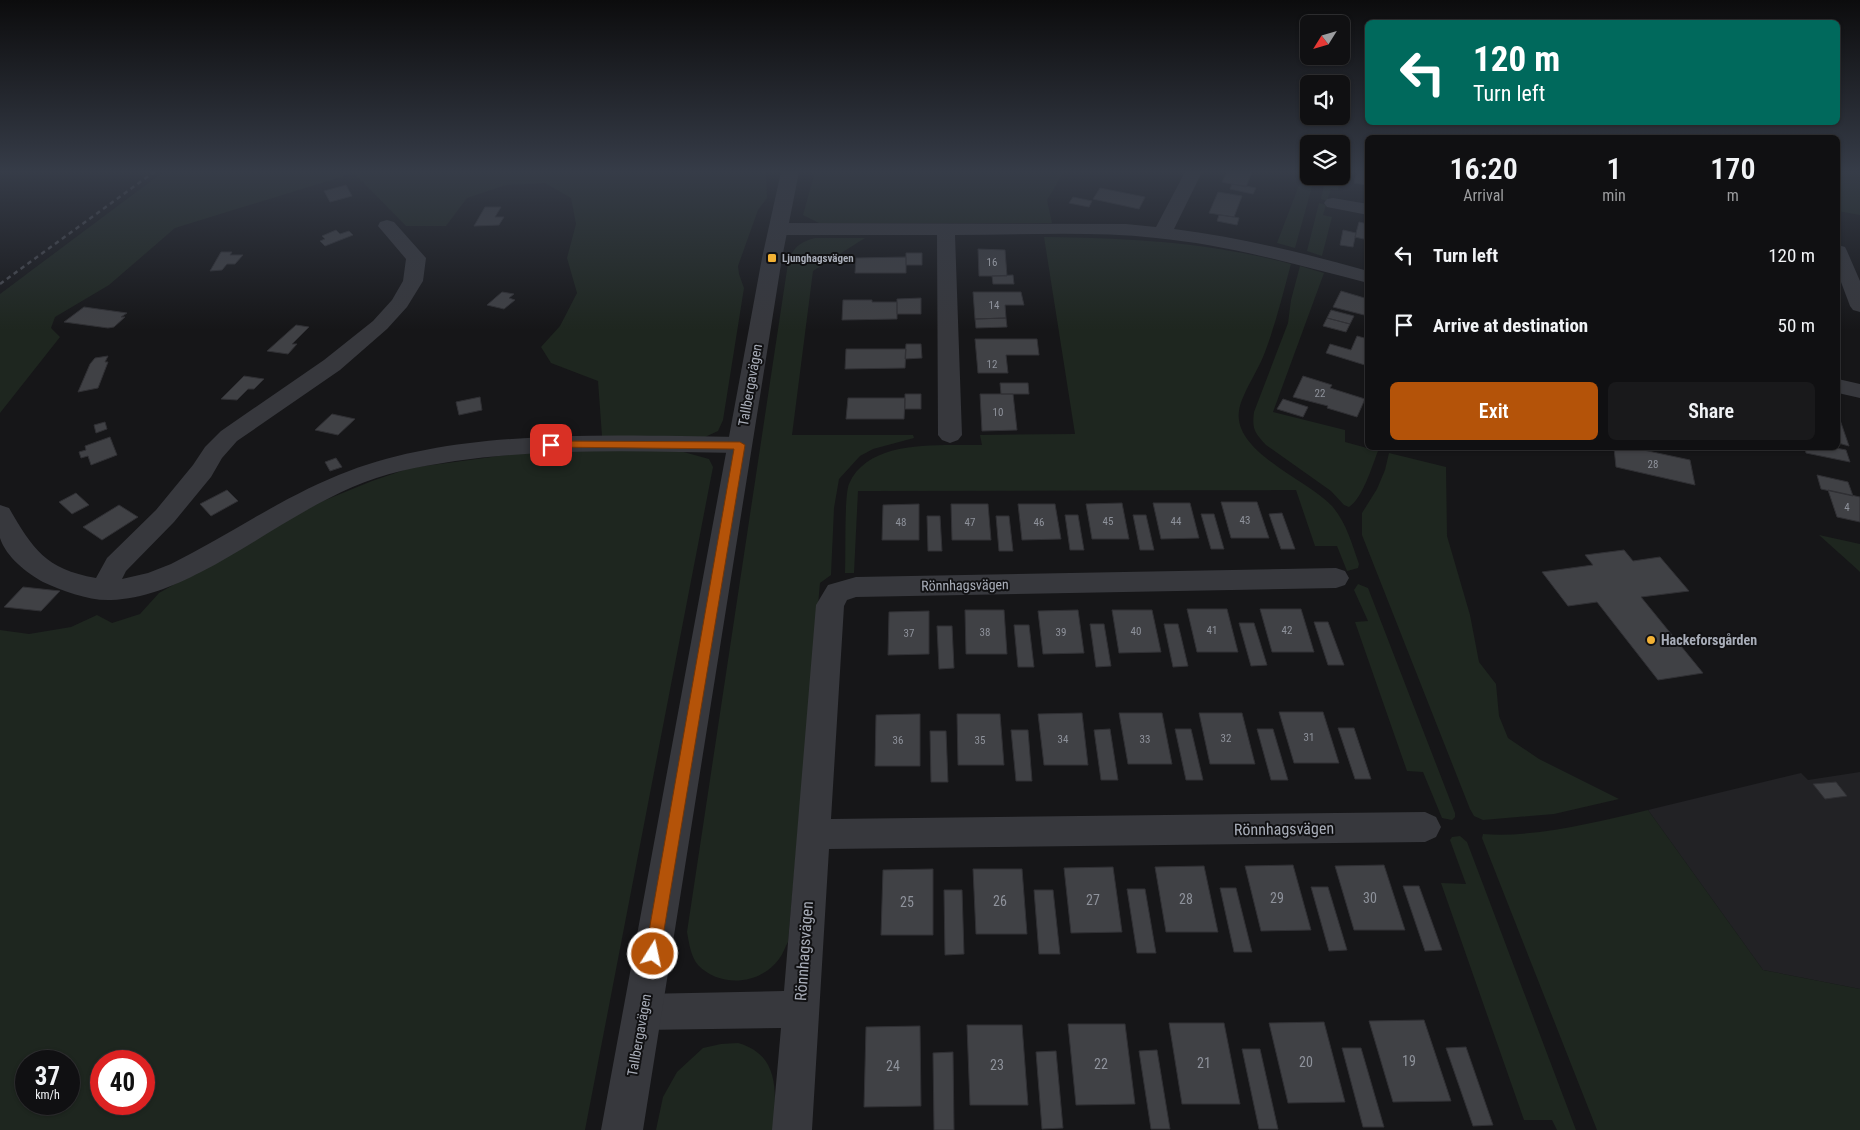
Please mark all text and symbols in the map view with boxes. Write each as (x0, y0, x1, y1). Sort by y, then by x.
north arrow (1300, 15, 1350, 65)
map controls (1300, 15, 1350, 185)
text: 120 m (1473, 39, 1560, 80)
icon: left (1390, 40, 1455, 105)
button: sound (1300, 75, 1350, 125)
text: Turn left (1473, 81, 1545, 106)
button: layers (1300, 135, 1350, 185)
text: 16:20 (1449, 151, 1518, 186)
text: 1 (1606, 151, 1622, 186)
text: 170 (1710, 151, 1755, 186)
text: Arrival (1463, 186, 1504, 205)
text: min (1602, 186, 1626, 205)
text: m (1727, 186, 1739, 205)
icon: left (1390, 241, 1418, 269)
text: Turn left (1433, 244, 1498, 267)
text: 120 m (1768, 244, 1815, 267)
marker: Ljunghagsvägen (766, 252, 778, 264)
place label: Ljunghagsvägen (782, 252, 854, 265)
house number: 16 (987, 256, 997, 269)
house number: 14 (989, 299, 1000, 312)
icon: arrive (1390, 311, 1418, 339)
text: Arrive at destination (1433, 314, 1588, 337)
text: 50 m (1778, 314, 1815, 337)
street label: Tallbergavägen (735, 342, 765, 428)
house number: 12 (987, 358, 997, 371)
button: Exit (1390, 382, 1598, 440)
button: Share (1608, 382, 1815, 440)
house number: 22 (1315, 387, 1325, 400)
house number: 10 (993, 406, 1003, 419)
pin (530, 424, 572, 466)
icon: arrive (537, 431, 565, 459)
house number: 28 (1648, 458, 1658, 471)
house number: 4 (1844, 501, 1850, 514)
house number: 43 (1240, 514, 1250, 527)
house number: 45 (1103, 515, 1113, 528)
house number: 44 (1171, 515, 1182, 528)
house number: 48 (896, 516, 906, 529)
house number: 47 (965, 516, 975, 529)
house number: 46 (1034, 516, 1044, 529)
street label: Rönnhagsvägen (921, 576, 1009, 594)
house number: 41 (1207, 624, 1217, 637)
house number: 42 (1282, 624, 1292, 637)
house number: 40 (1131, 625, 1141, 638)
house number: 38 (980, 626, 990, 639)
house number: 39 (1056, 626, 1066, 639)
house number: 37 (904, 627, 914, 640)
place label: Hackeforsgården (1661, 632, 1757, 648)
marker: Hackeforsgården (1645, 634, 1657, 646)
house number: 31 (1304, 731, 1314, 744)
house number: 32 (1221, 732, 1231, 745)
house number: 34 (1058, 733, 1069, 746)
house number: 33 (1140, 733, 1150, 746)
house number: 36 (893, 734, 903, 747)
house number: 35 (975, 734, 985, 747)
street label: Rönnhagsvägen (1234, 819, 1334, 839)
house number: 29 (1270, 890, 1284, 906)
house number: 30 (1363, 890, 1377, 906)
house number: 28 (1179, 891, 1193, 907)
house number: 27 (1086, 892, 1100, 908)
house number: 26 (993, 893, 1007, 909)
house number: 25 (900, 894, 914, 910)
street label: Rönnhagsvägen (791, 900, 817, 1002)
position arrow (626, 927, 678, 979)
street label: Tallbergavägen (624, 992, 654, 1078)
speed limit sign: 40 (90, 1050, 155, 1115)
house number: 19 (1402, 1053, 1416, 1069)
house number: 20 (1299, 1054, 1313, 1070)
house number: 21 (1197, 1055, 1211, 1071)
house number: 22 (1094, 1056, 1108, 1072)
house number: 23 (990, 1057, 1004, 1073)
house number: 24 (886, 1058, 900, 1074)
text: 37 (35, 1062, 60, 1091)
text: km/h (35, 1088, 60, 1102)

